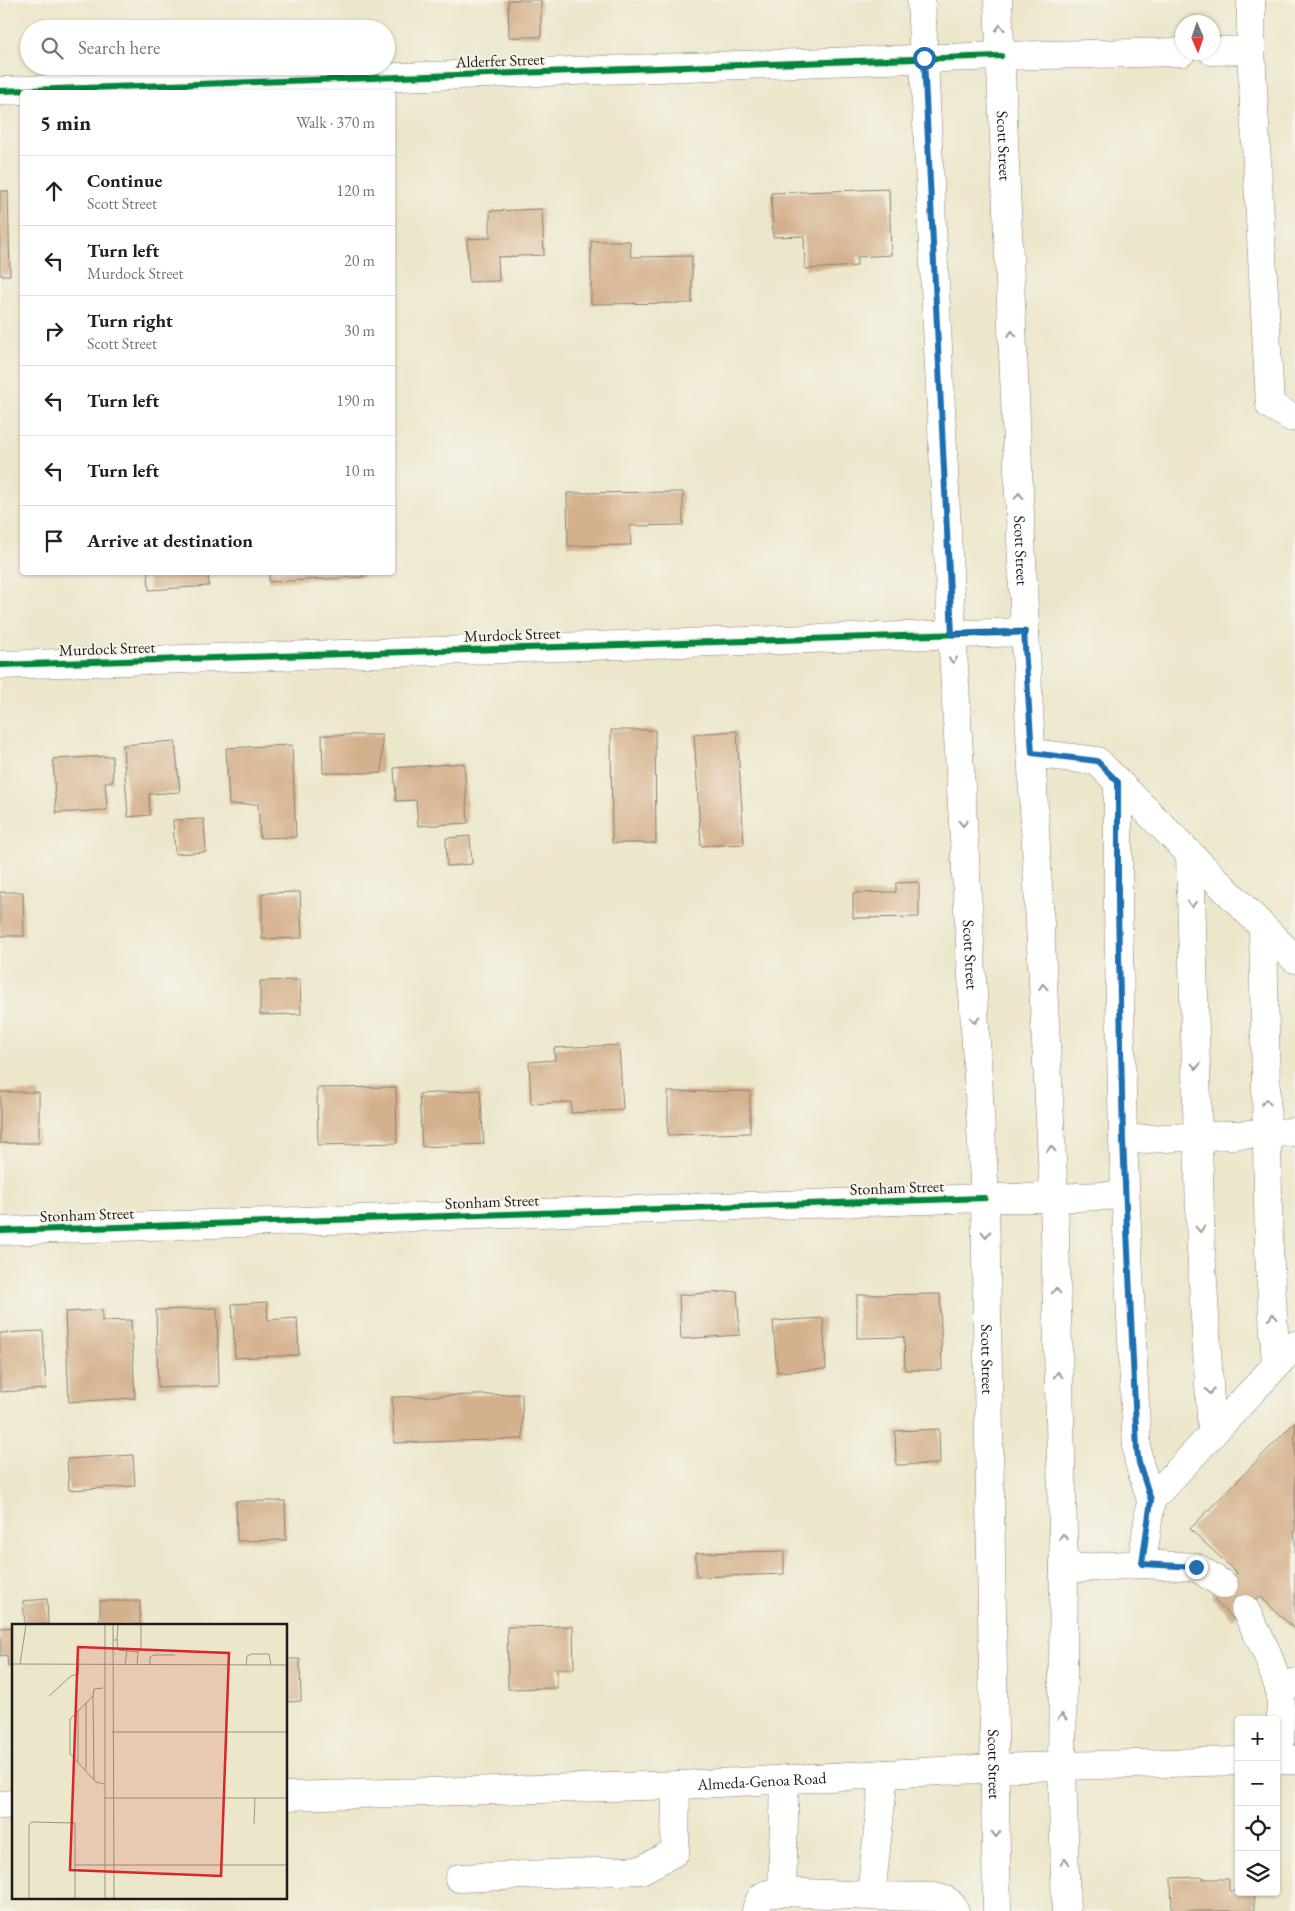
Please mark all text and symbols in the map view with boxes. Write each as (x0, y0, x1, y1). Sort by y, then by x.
north arrow (1175, 15, 1220, 60)
search box (20, 20, 395, 75)
one-way arrow (994, 24, 1005, 32)
icon: search (38, 34, 66, 62)
text: Search here (78, 35, 160, 60)
route start (913, 47, 936, 70)
street label: Alderfer Street (454, 48, 545, 73)
text: 5 min (40, 109, 91, 136)
street label: Scott Street (992, 110, 1016, 181)
text: Walk · 370 m (296, 112, 375, 133)
text: Continue (87, 168, 162, 193)
icon: ahead (40, 177, 68, 205)
text: 120 m (336, 180, 375, 201)
text: Scott Street (87, 193, 157, 214)
text: Turn left (87, 238, 159, 263)
icon: left (40, 247, 68, 275)
text: 20 m (344, 250, 375, 271)
text: Murdock Street (87, 263, 184, 284)
text: Turn right (87, 308, 173, 333)
icon: right (40, 317, 68, 345)
text: 30 m (344, 320, 375, 341)
one-way arrow (1007, 329, 1018, 337)
text: Scott Street (87, 333, 157, 354)
icon: left (40, 387, 68, 415)
text: Turn left (87, 388, 159, 413)
text: 190 m (336, 390, 375, 411)
icon: left (40, 457, 68, 485)
text: Turn left (87, 458, 159, 483)
text: 10 m (344, 460, 375, 481)
one-way arrow (1014, 492, 1024, 500)
street label: Scott Street (1009, 515, 1033, 586)
icon: arrive (40, 527, 68, 555)
text: Arrive at destination (87, 528, 253, 553)
street label: Murdock Street (463, 622, 561, 647)
street label: Murdock Street (58, 636, 156, 661)
one-way arrow (948, 657, 959, 665)
one-way arrow (957, 819, 968, 827)
one-way arrow (1186, 900, 1197, 908)
street label: Scott Street (958, 919, 983, 990)
one-way arrow (1038, 982, 1049, 990)
one-way arrow (969, 1016, 980, 1024)
one-way arrow (1191, 1063, 1201, 1071)
one-way arrow (1261, 1098, 1271, 1106)
one-way arrow (1046, 1145, 1057, 1153)
street label: Stonham Street (850, 1175, 944, 1200)
street label: Stonham Street (445, 1189, 539, 1214)
street label: Stonham Street (40, 1202, 134, 1227)
one-way arrow (1195, 1225, 1206, 1233)
one-way arrow (981, 1231, 991, 1239)
one-way arrow (1051, 1287, 1061, 1294)
one-way arrow (1268, 1312, 1279, 1320)
street label: Scott Street (976, 1324, 998, 1394)
one-way arrow (1053, 1370, 1064, 1378)
one-way arrow (1204, 1387, 1215, 1395)
one-way arrow (1058, 1533, 1068, 1540)
route end (1185, 1556, 1208, 1579)
inset map (12, 1624, 288, 1898)
one-way arrow (1057, 1713, 1067, 1720)
map controls (1235, 1716, 1280, 1896)
button: + (1235, 1716, 1280, 1761)
street label: Scott Street (983, 1729, 1005, 1799)
button: − (1235, 1761, 1280, 1806)
street label: Almeda-Genoa Road (696, 1767, 828, 1795)
button: locate (1235, 1806, 1280, 1851)
one-way arrow (991, 1830, 1002, 1838)
button: layers (1235, 1851, 1280, 1896)
one-way arrow (1059, 1858, 1070, 1866)

